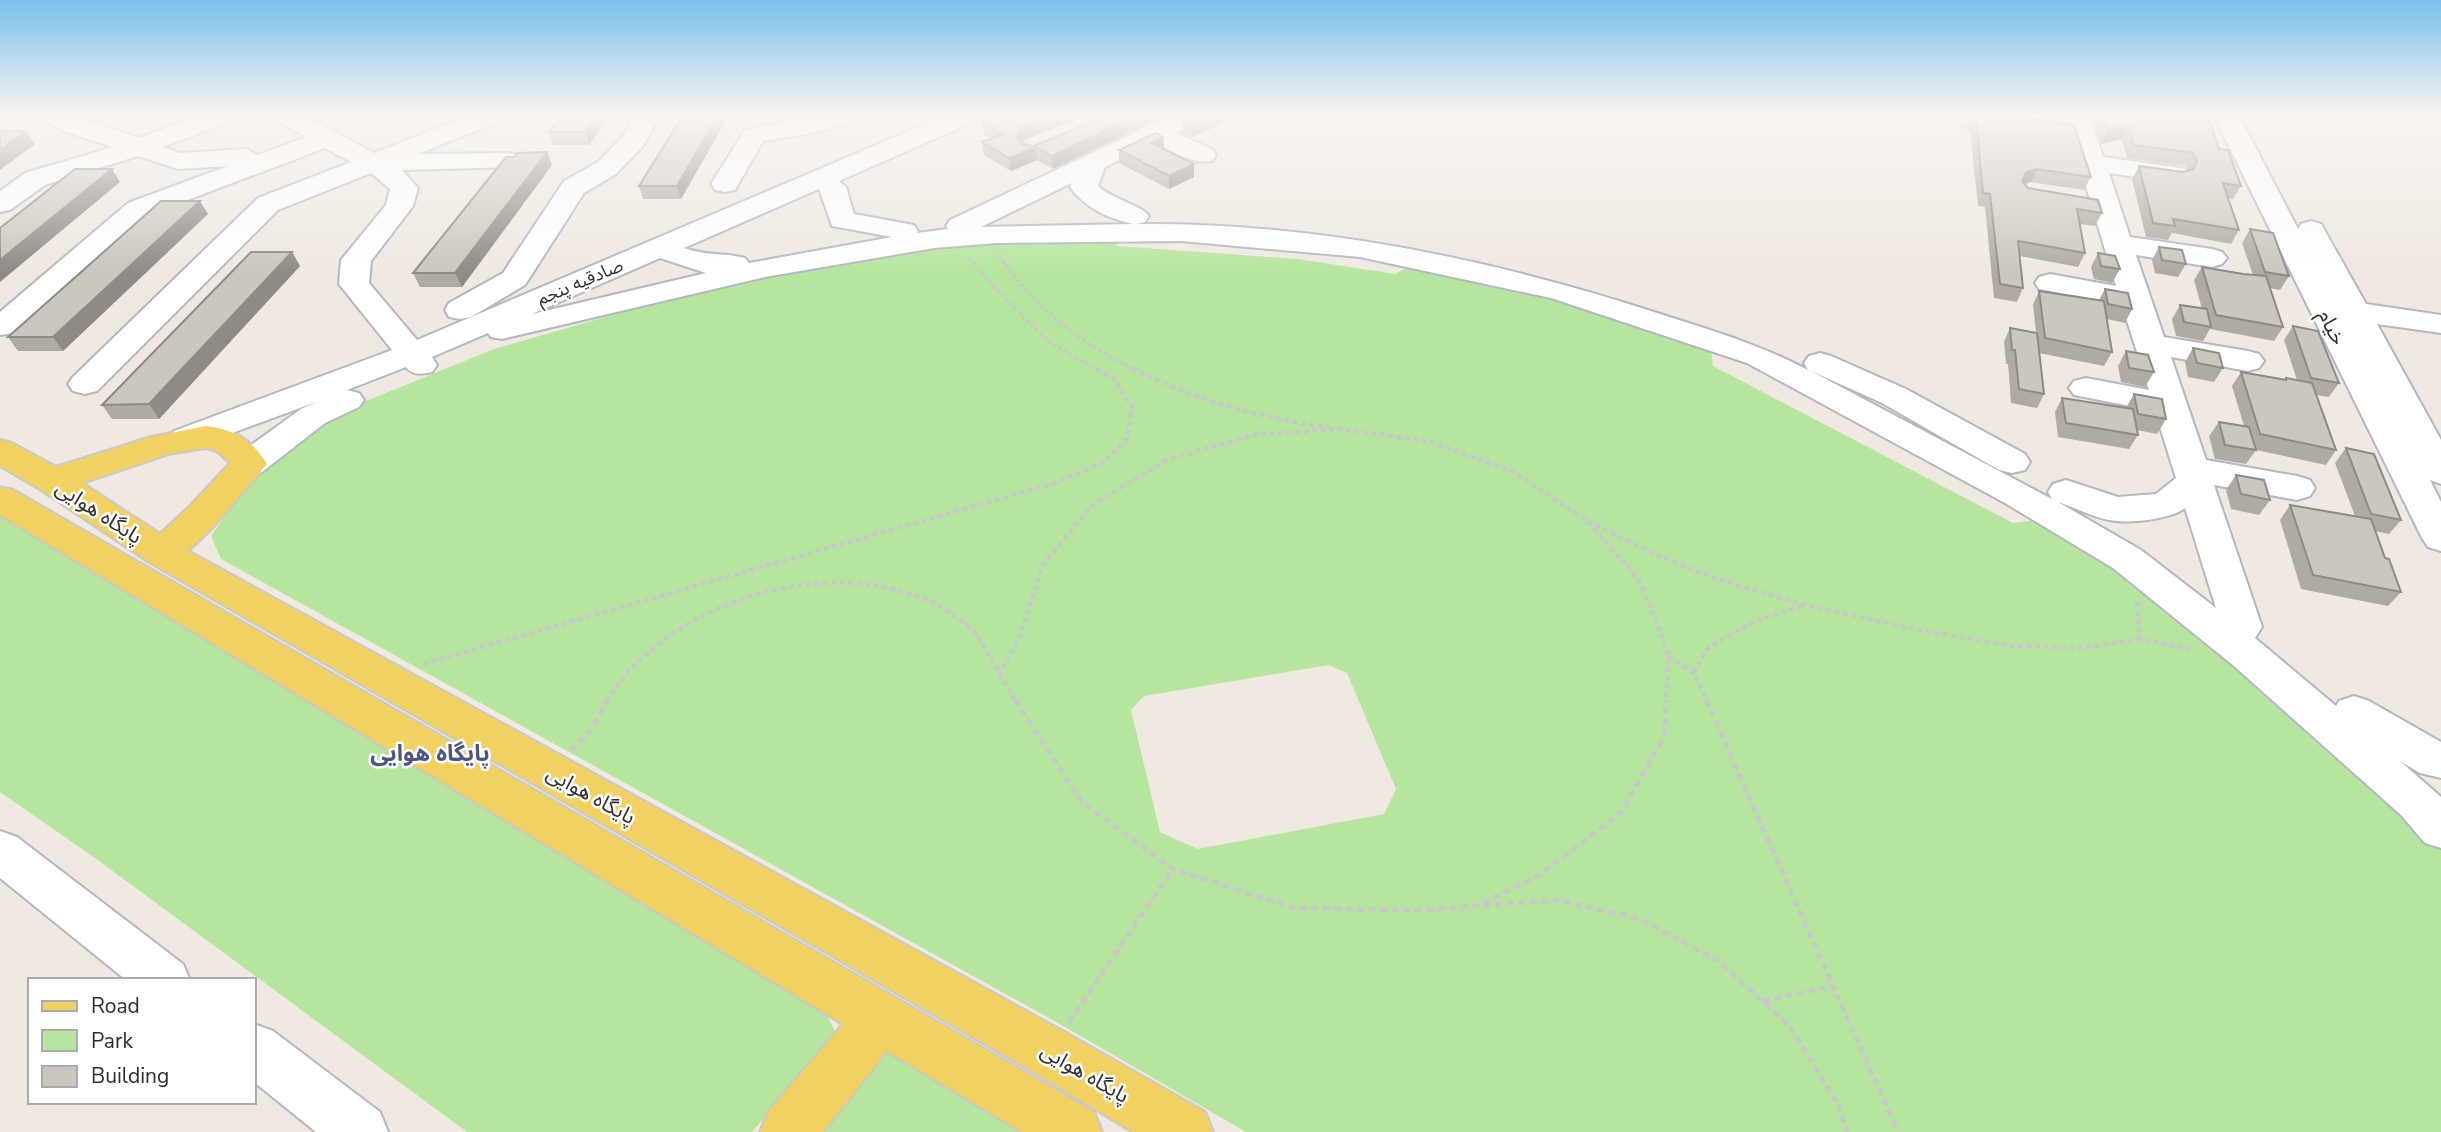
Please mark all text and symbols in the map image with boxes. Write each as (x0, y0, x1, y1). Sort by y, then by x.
street label: صادقیه پنجم (533, 253, 627, 312)
street label: خیام (2309, 304, 2353, 351)
street label: پایگاه هوایی (50, 474, 148, 550)
district label: پایگاه هوایی (370, 738, 490, 769)
street label: پایگاه هوایی (541, 759, 641, 831)
legend (28, 978, 256, 1104)
text: Road (91, 992, 140, 1020)
text: Park (91, 1027, 133, 1055)
street label: پایگاه هوایی (1036, 1036, 1134, 1110)
text: Building (91, 1062, 169, 1090)

